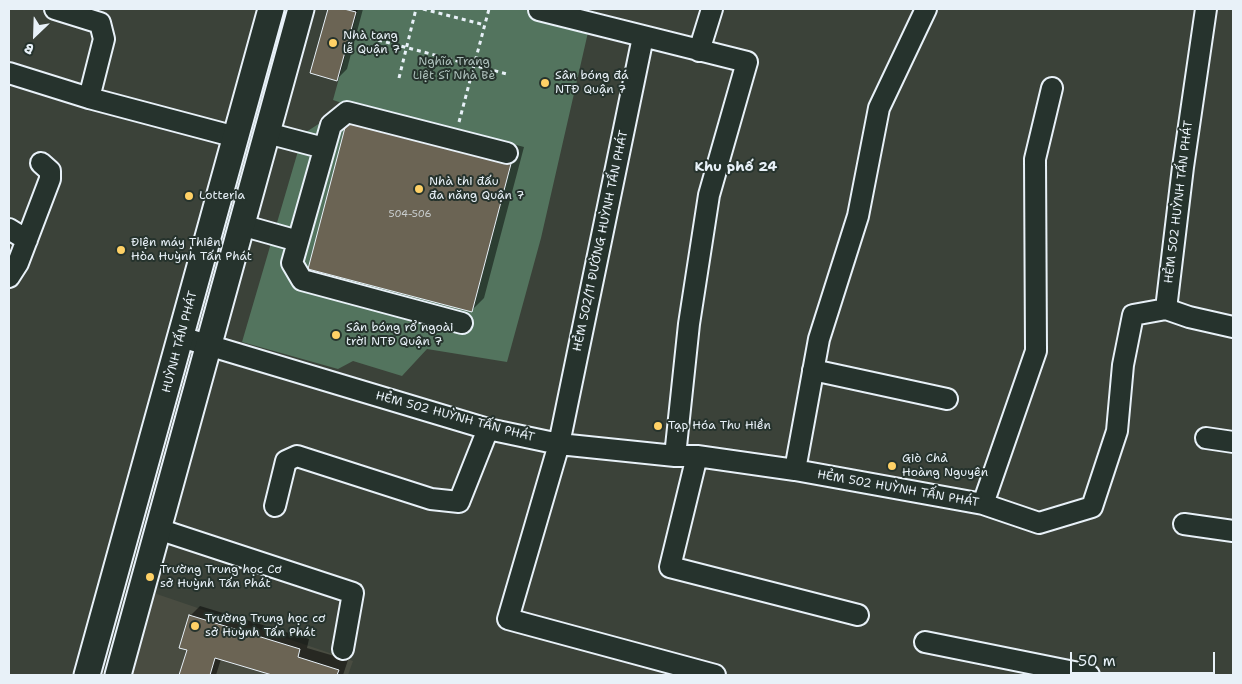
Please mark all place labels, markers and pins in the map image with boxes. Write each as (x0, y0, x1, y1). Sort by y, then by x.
place label: Nhà tang lễ Quận 7 (343, 29, 400, 57)
marker: Nhà tang lễ Quận 7 (327, 37, 339, 49)
place label: Sân bóng đá NTĐ Quận 7 (555, 69, 628, 97)
marker: Sân bóng đá NTĐ Quận 7 (539, 77, 551, 89)
place label: Nhà thi đấu đa năng Quận 7 (429, 175, 524, 203)
marker: Nhà thi đấu đa năng Quận 7 (413, 183, 425, 195)
place label: Lotteria (199, 189, 245, 203)
marker: Lotteria (183, 190, 195, 202)
place label: Điện máy Thiên Hòa Huỳnh Tấn Phát (131, 236, 252, 264)
marker: Điện máy Thiên Hòa Huỳnh Tấn Phát (115, 244, 127, 256)
place label: Sân bóng rổ ngoài trời NTĐ Quận 7 (346, 321, 454, 349)
marker: Sân bóng rổ ngoài trời NTĐ Quận 7 (330, 329, 342, 341)
place label: Tạp Hóa Thu Hiền (668, 419, 771, 433)
marker: Tạp Hóa Thu Hiền (652, 420, 664, 432)
place label: Giò Chả Hoàng Nguyên (902, 452, 988, 480)
marker: Giò Chả Hoàng Nguyên (886, 460, 898, 472)
place label: Trường Trung học Cơ sở Huỳnh Tấn Phát (160, 563, 282, 591)
marker: Trường Trung học Cơ sở Huỳnh Tấn Phát (144, 571, 156, 583)
place label: Trường Trung học cơ sở Huỳnh Tấn Phát (205, 612, 325, 640)
marker: Trường Trung học cơ sở Huỳnh Tấn Phát (189, 620, 201, 632)

